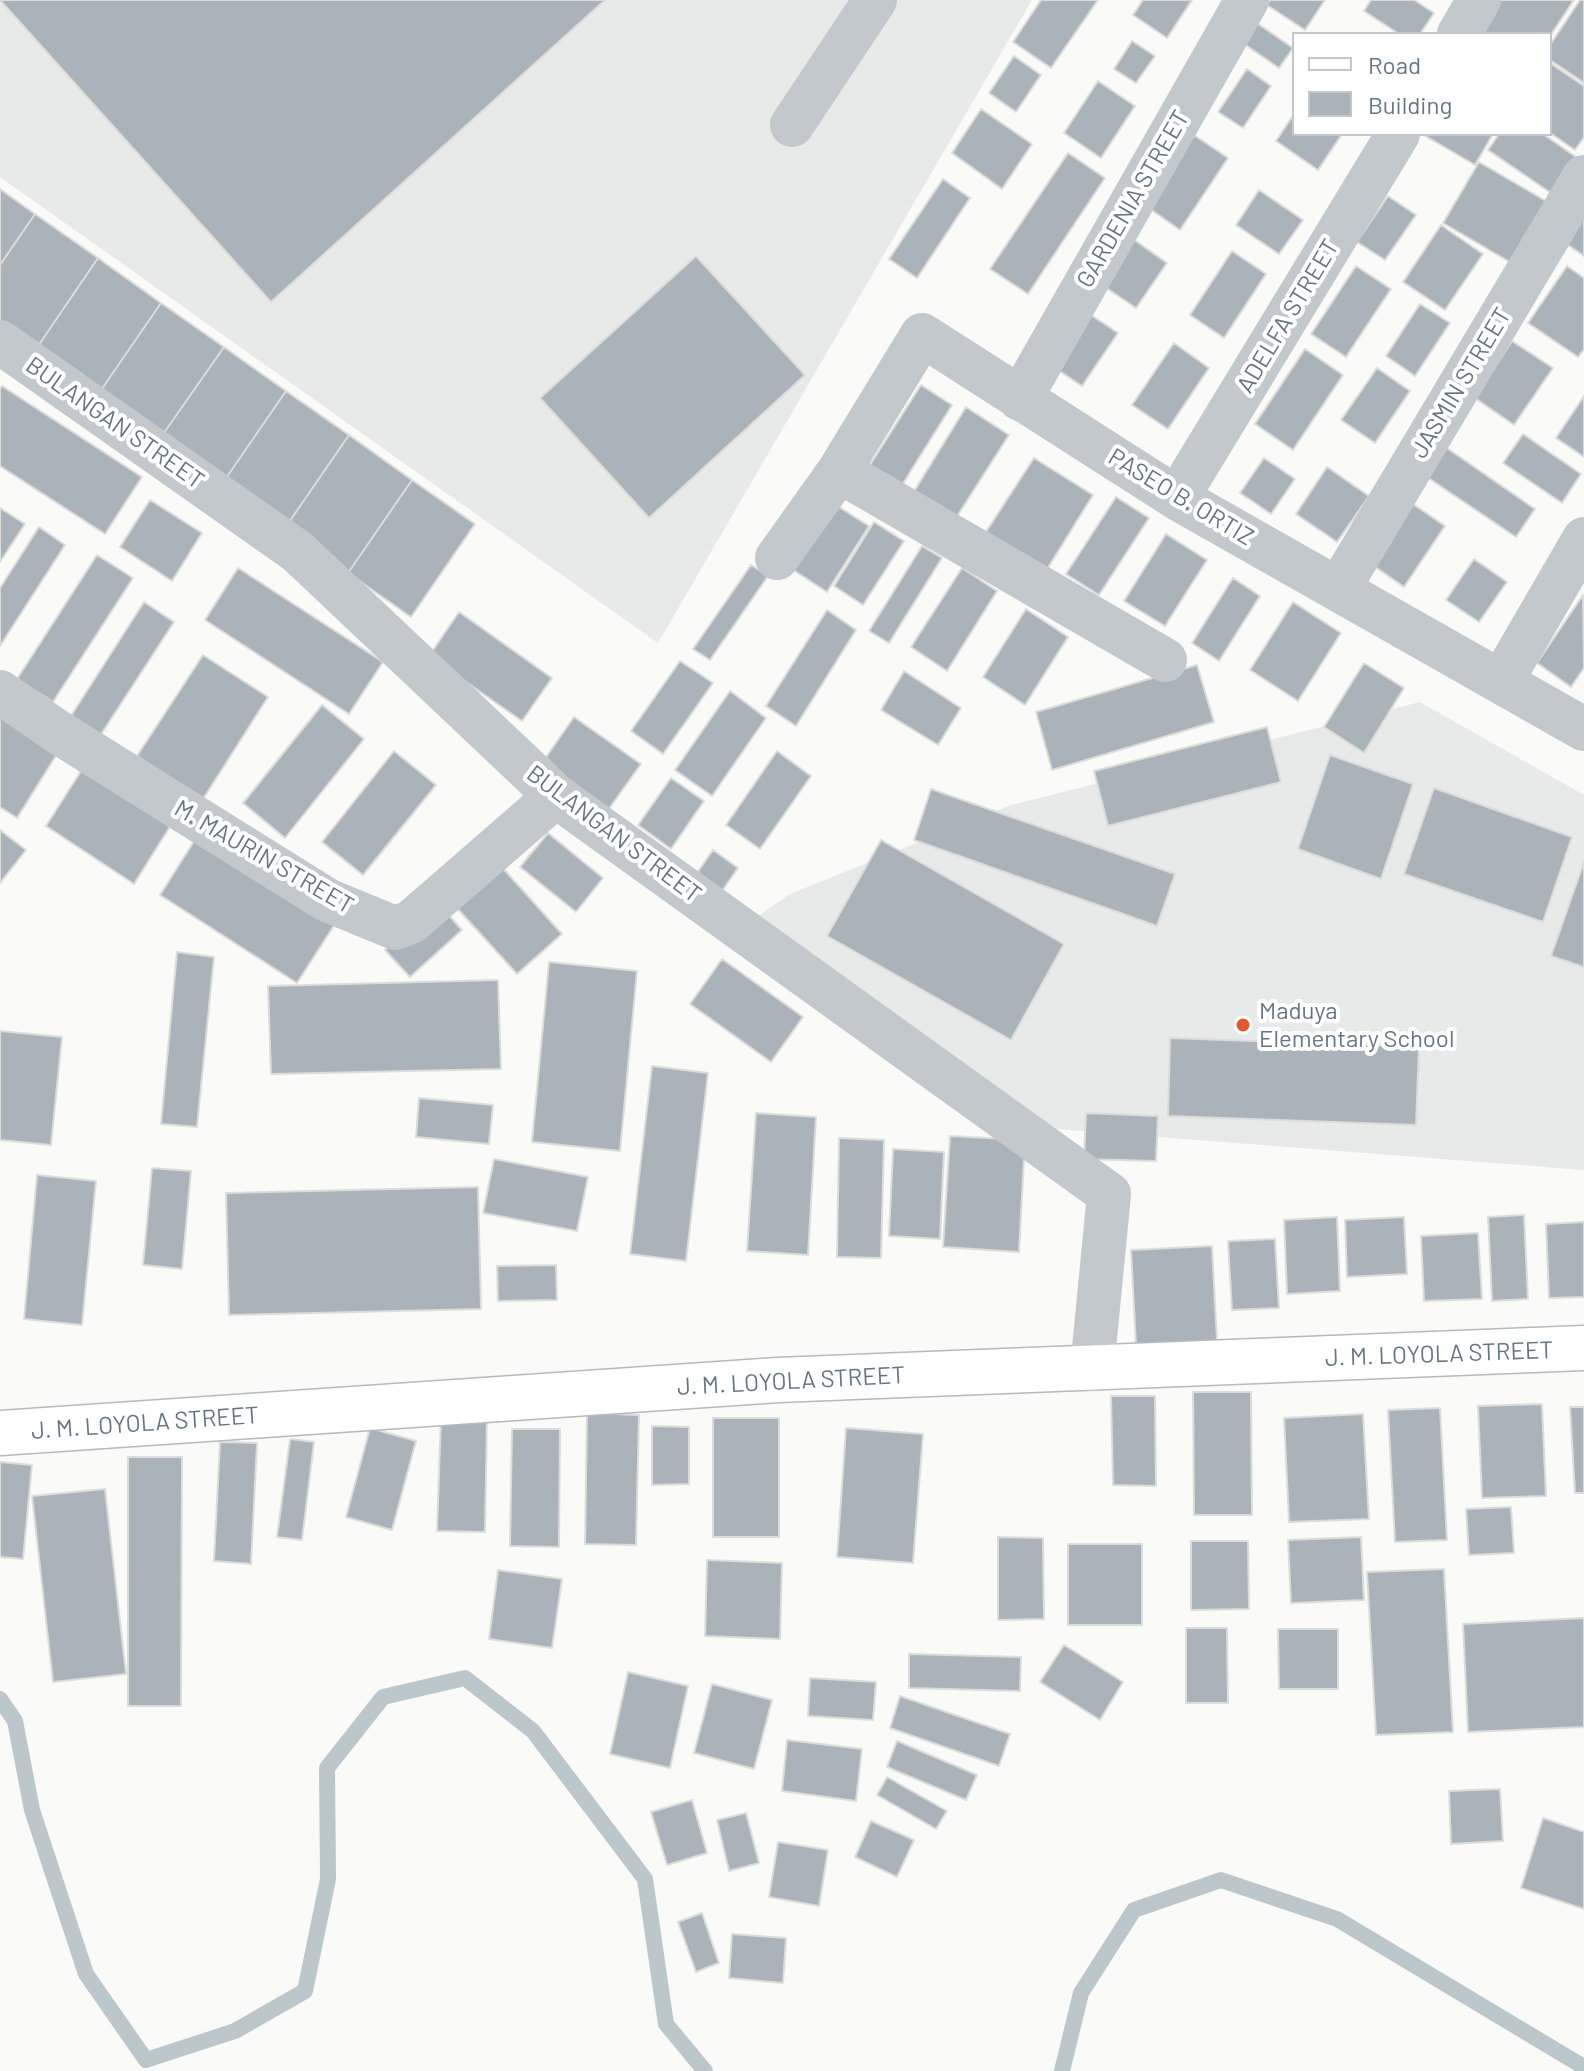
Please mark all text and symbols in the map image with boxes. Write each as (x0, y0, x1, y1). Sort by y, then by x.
legend (1292, 32, 1552, 136)
text: Road (1368, 50, 1421, 79)
text: Building (1368, 90, 1452, 119)
street label: GARDENIA STREET (1071, 105, 1195, 293)
street label: ADELFA STREET (1231, 234, 1345, 398)
street label: JASMIN STREET (1405, 303, 1517, 463)
street label: BULANGAN STREET (20, 351, 210, 495)
street label: PASEO B. ORTIZ (1103, 442, 1259, 552)
street label: BULANGAN STREET (521, 759, 707, 909)
street label: M. MAURIN STREET (169, 794, 359, 920)
place label: Maduya Elementary School (1259, 997, 1454, 1053)
marker: Maduya Elementary School (1234, 1016, 1252, 1034)
street label: J. M. LOYOLA STREET (1324, 1336, 1554, 1372)
street label: J. M. LOYOLA STREET (676, 1361, 906, 1401)
street label: J. M. LOYOLA STREET (30, 1401, 260, 1445)

